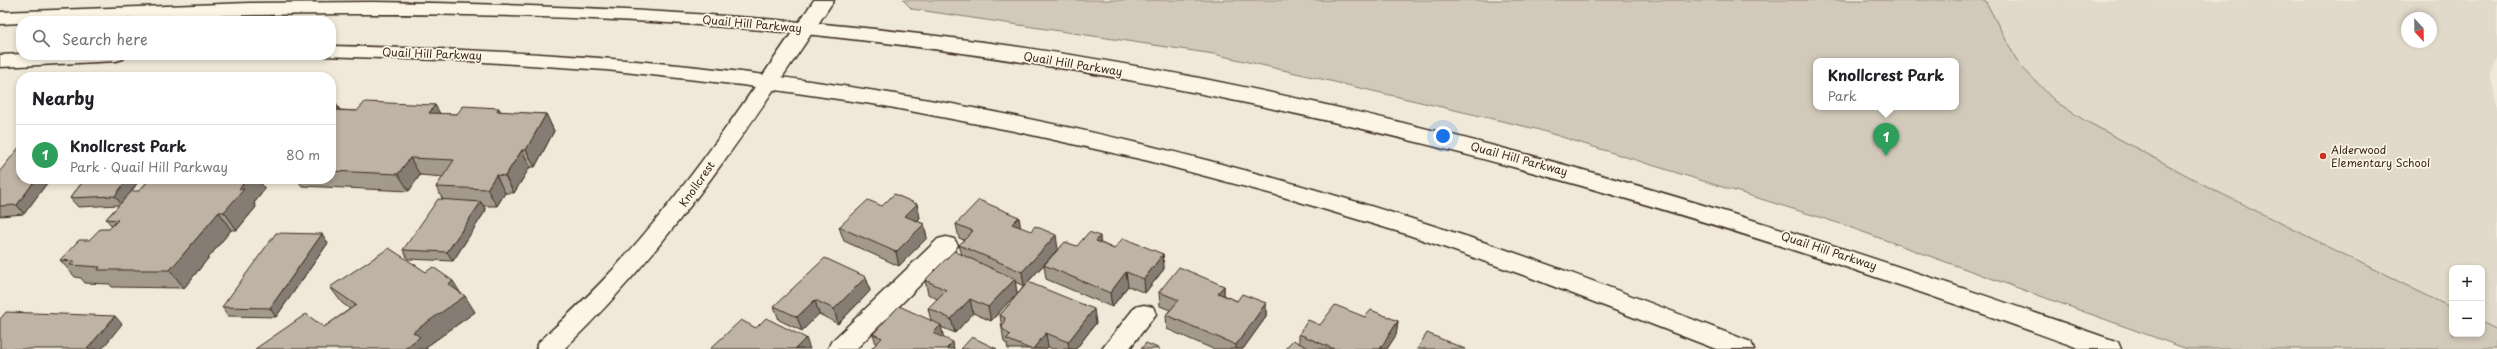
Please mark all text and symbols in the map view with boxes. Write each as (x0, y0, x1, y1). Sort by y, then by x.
street label: Quail Hill Parkway (702, 11, 802, 36)
north arrow (2401, 12, 2437, 48)
search box (16, 16, 336, 60)
icon: search (30, 27, 52, 49)
text: Search here (62, 27, 148, 50)
street label: Quail Hill Parkway (382, 43, 482, 64)
street label: Quail Hill Parkway (1022, 47, 1124, 80)
popup (1813, 58, 1959, 110)
text: Knollcrest Park (1828, 63, 1944, 86)
text: Nearby (32, 85, 94, 111)
text: Park (1828, 86, 1857, 105)
pin: 1 (1873, 123, 1899, 156)
your location (1433, 126, 1453, 146)
text: Knollcrest Park (70, 134, 187, 157)
street label: Quail Hill Parkway (1469, 137, 1570, 180)
place label: Alderwood Elementary School (2331, 141, 2430, 171)
text: 1 (42, 145, 48, 164)
text: 80 m (286, 145, 320, 164)
marker: Alderwood Elementary School (2318, 151, 2328, 161)
text: Park · Quail Hill Parkway (70, 157, 228, 176)
street label: Knollcrest (675, 157, 719, 210)
street label: Quail Hill Parkway (1779, 227, 1879, 274)
map controls (2449, 265, 2485, 337)
button: + (2449, 265, 2485, 301)
button: − (2449, 301, 2485, 337)

